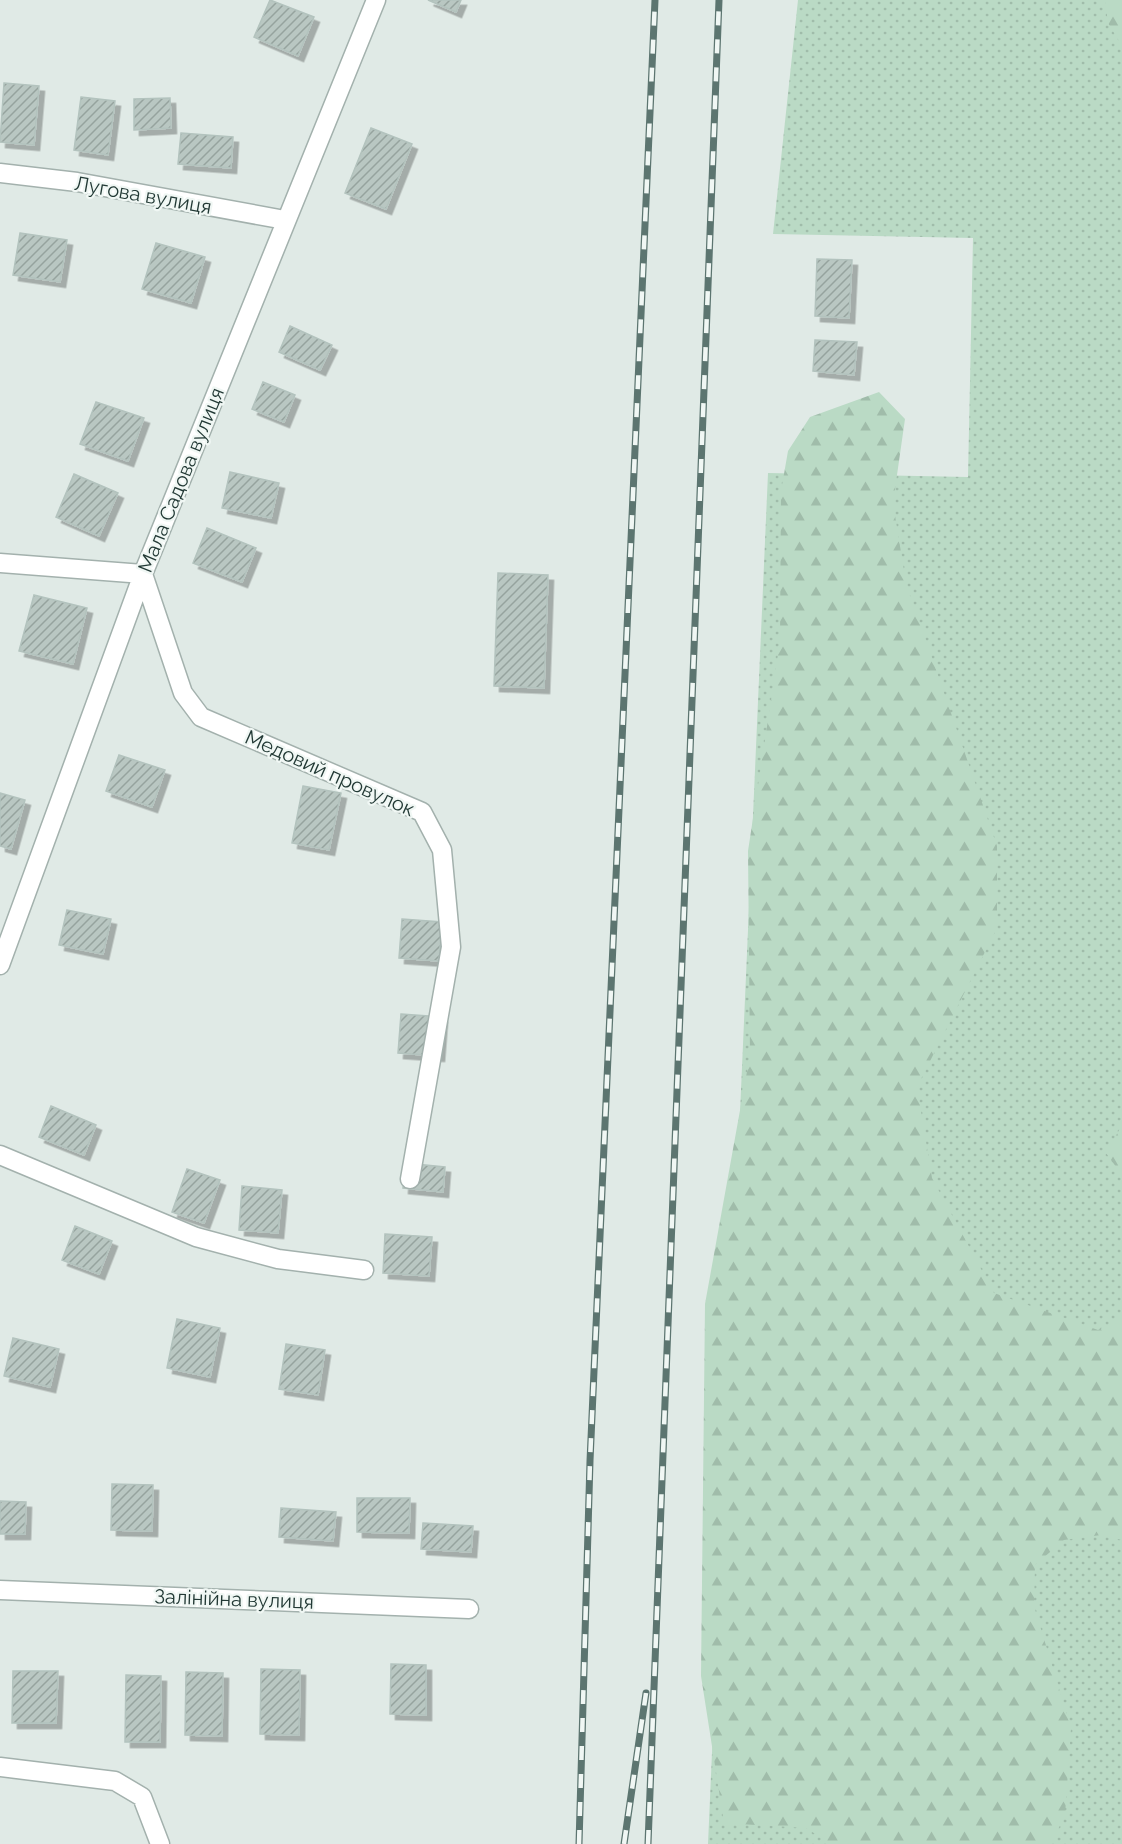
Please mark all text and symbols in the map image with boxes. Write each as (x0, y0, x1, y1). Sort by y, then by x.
street label: Лугова вулиця (73, 171, 213, 219)
street label: Мала Садова вулиця (133, 384, 229, 576)
street label: Медовий провулок (242, 725, 418, 821)
street label: Залінійна вулиця (154, 1584, 314, 1614)

